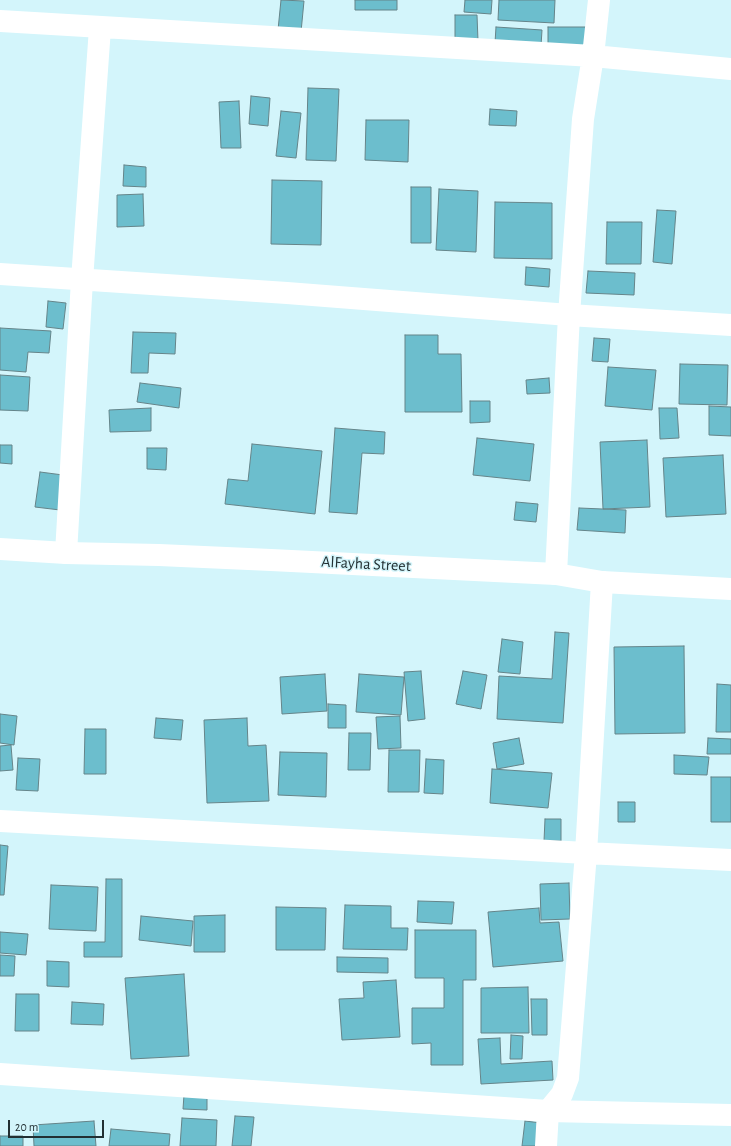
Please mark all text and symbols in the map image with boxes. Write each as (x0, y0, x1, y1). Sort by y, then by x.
street label: AlFayha Street (321, 552, 411, 576)
scale bar (10, 1112, 106, 1138)
text: 20 m (15, 1121, 38, 1133)

